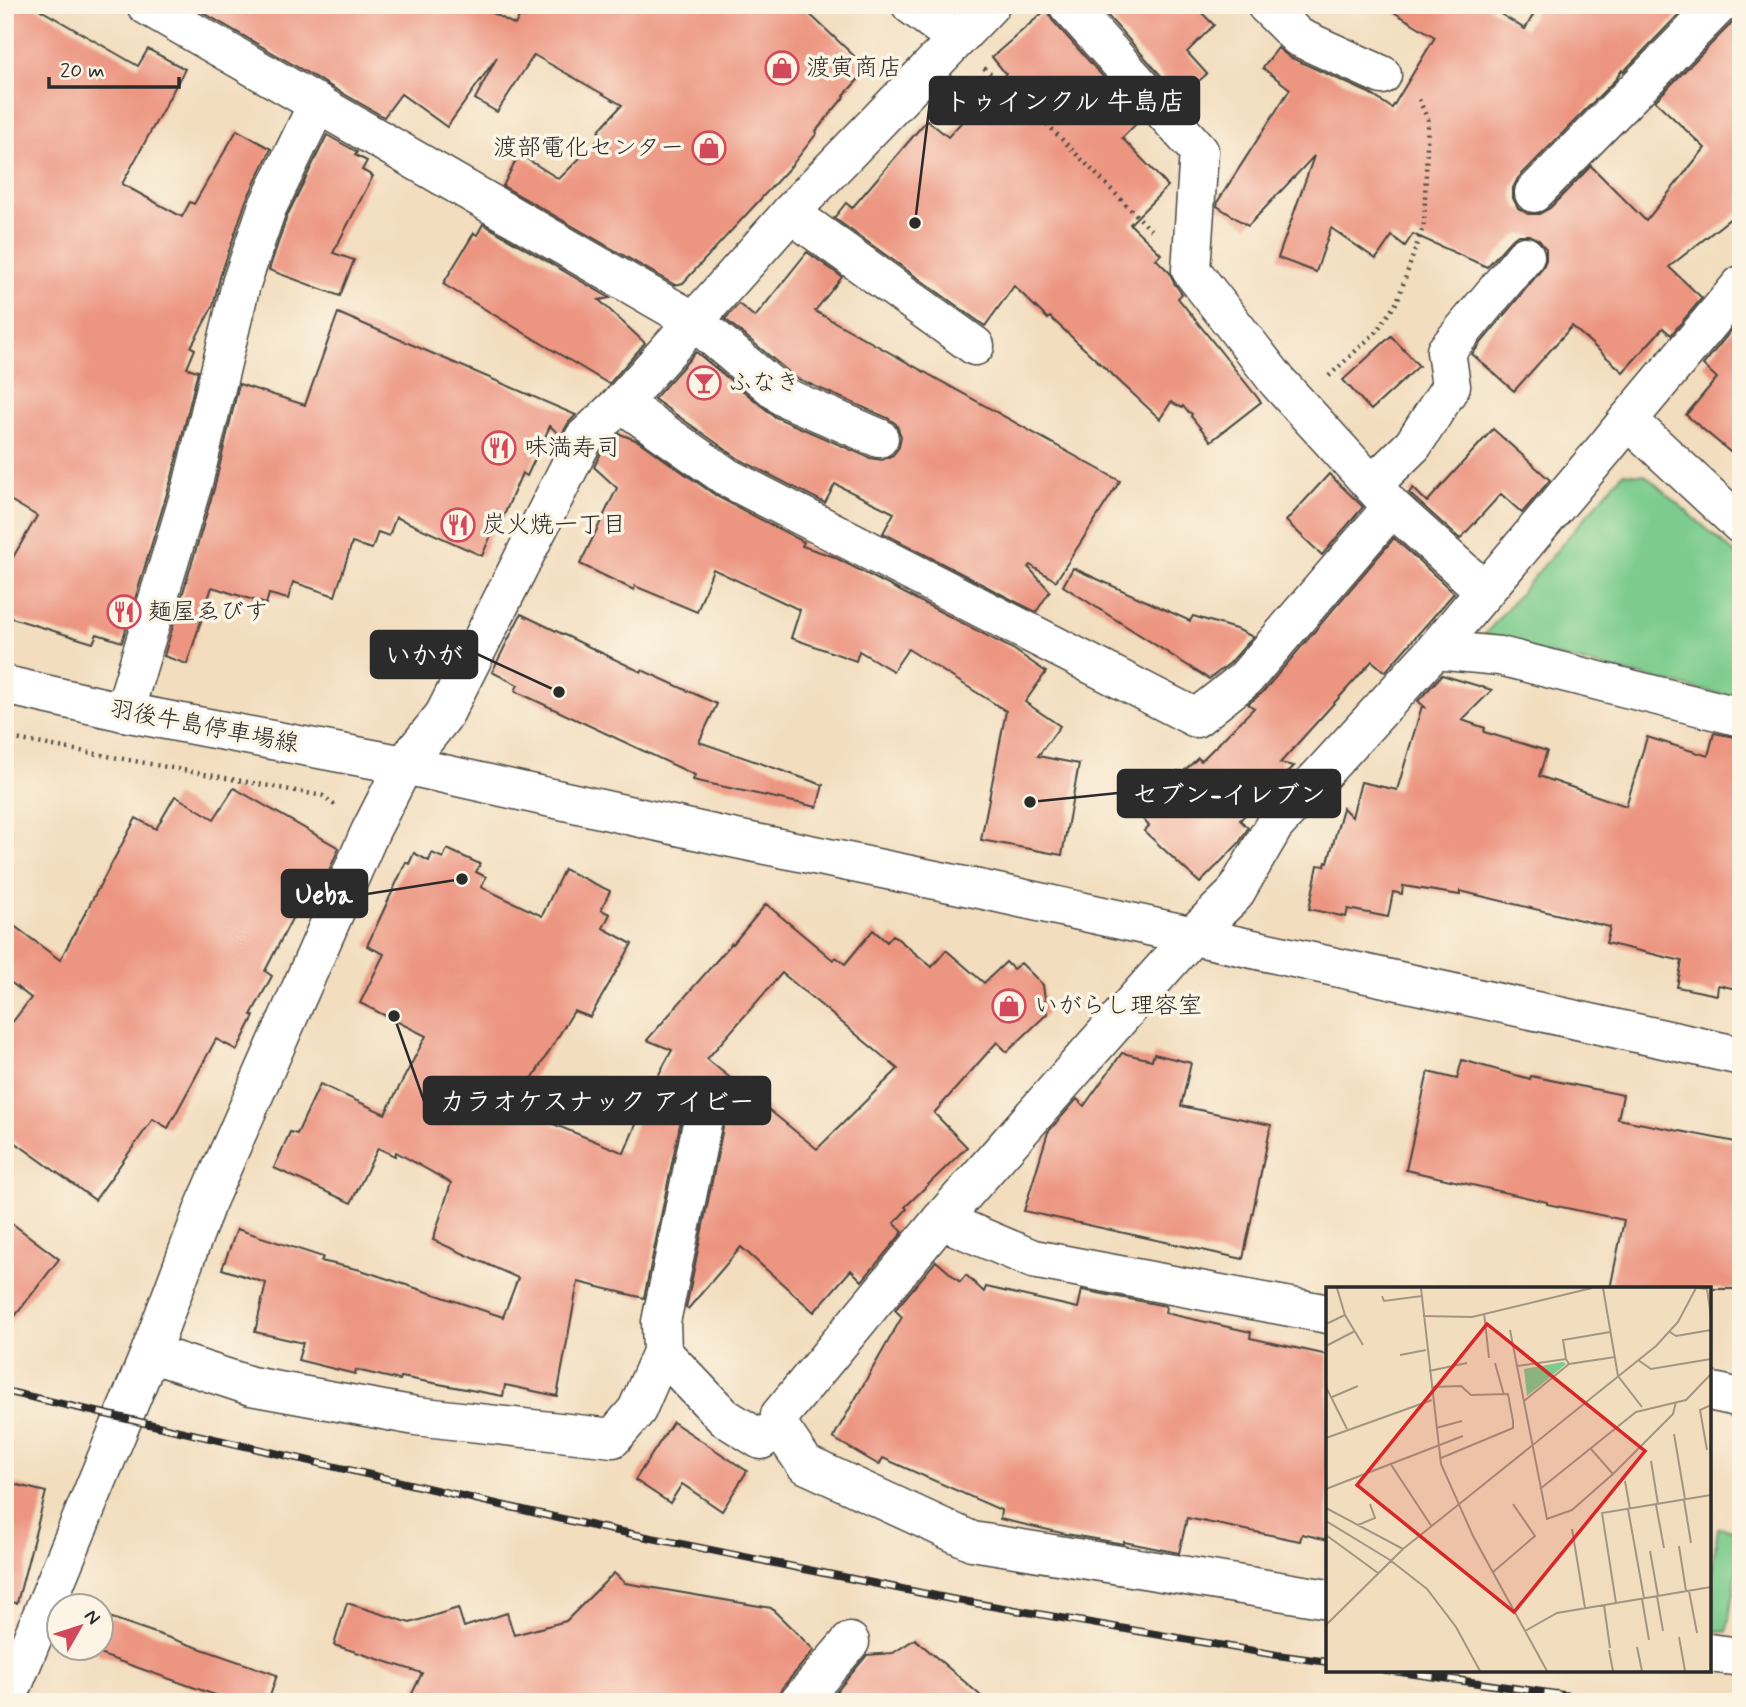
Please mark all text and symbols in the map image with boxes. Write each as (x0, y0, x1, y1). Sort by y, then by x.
scale bar (49, 46, 178, 90)
shop icon: 渡寅商店 (763, 49, 801, 87)
place label: 渡寅商店 (806, 53, 902, 84)
text: 20 m (60, 57, 105, 85)
callout: トゥインクル 牛島店 (930, 77, 1199, 124)
text: トゥインクル 牛島店 (945, 86, 1185, 120)
shop icon: 渡部電化センター (690, 129, 728, 167)
place label: 渡部電化センター (493, 133, 684, 164)
bar icon: ふなき (685, 364, 723, 402)
place label: ふなき (728, 368, 800, 399)
restaurant icon: 味満寿司 (480, 429, 518, 467)
place label: 味満寿司 (524, 433, 620, 464)
restaurant icon: 炭火焼一丁目 (439, 506, 477, 544)
place label: 炭火焼一丁目 (482, 510, 626, 541)
restaurant icon: 麺屋ゑびす (105, 593, 143, 631)
place label: 麺屋ゑびす (148, 597, 268, 628)
callout: いかが (371, 631, 477, 678)
text: いかが (385, 640, 463, 674)
street label: 羽後牛島停車場線 (107, 693, 301, 761)
callout: セブン-イレブン (1118, 770, 1340, 817)
text: セブン-イレブン (1132, 779, 1326, 813)
callout: Ueba (282, 870, 367, 917)
text: Ueba (295, 879, 354, 913)
shop icon: いがらし理容室 (990, 987, 1028, 1025)
place label: いがらし理容室 (1034, 991, 1202, 1022)
callout: カラオケスナック アイビー (424, 1077, 770, 1124)
text: カラオケスナック アイビー (440, 1086, 754, 1120)
inset map (1326, 1287, 1711, 1672)
north arrow (46, 1592, 116, 1662)
text: N (78, 1604, 106, 1630)

